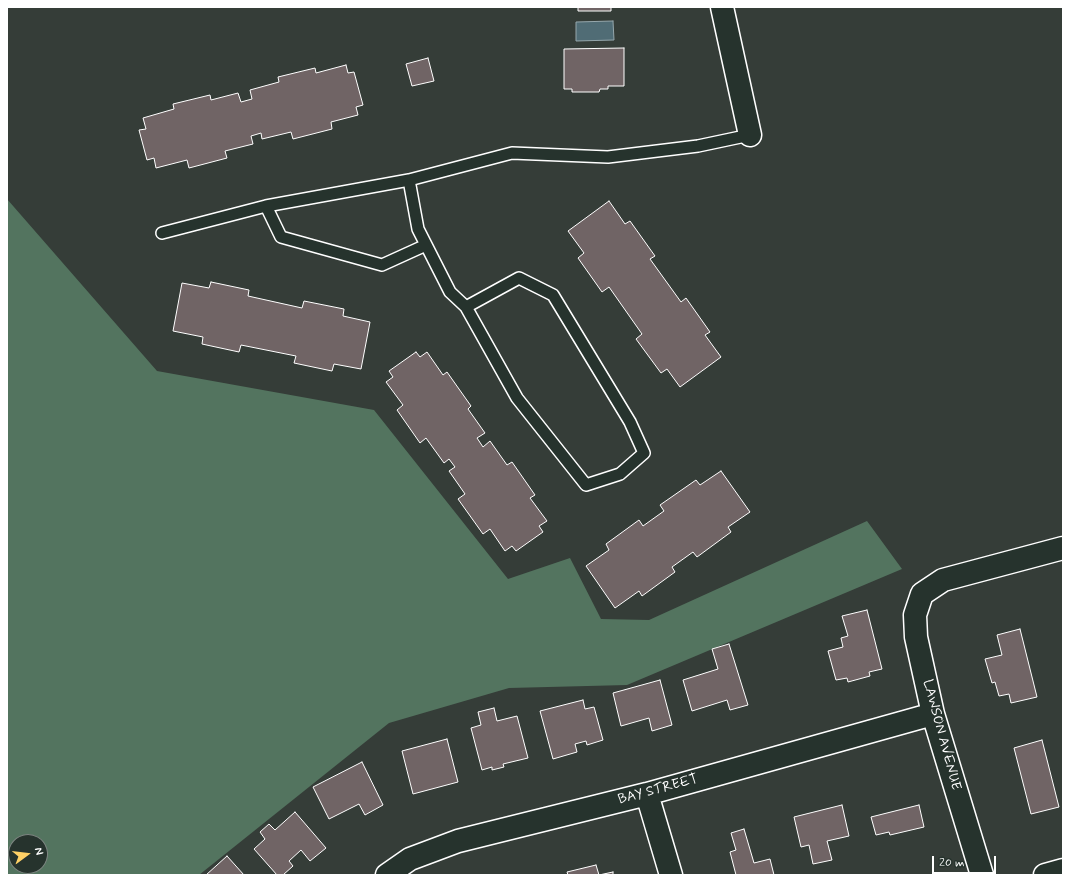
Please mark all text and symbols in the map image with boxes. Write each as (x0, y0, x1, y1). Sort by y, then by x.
street label: LAWSON AVENUE (918, 678, 964, 792)
street label: BAY STREET (616, 771, 700, 809)
north arrow (8, 834, 48, 874)
text: N (31, 846, 46, 856)
scale bar (934, 848, 998, 874)
text: 20 m (939, 855, 965, 871)

